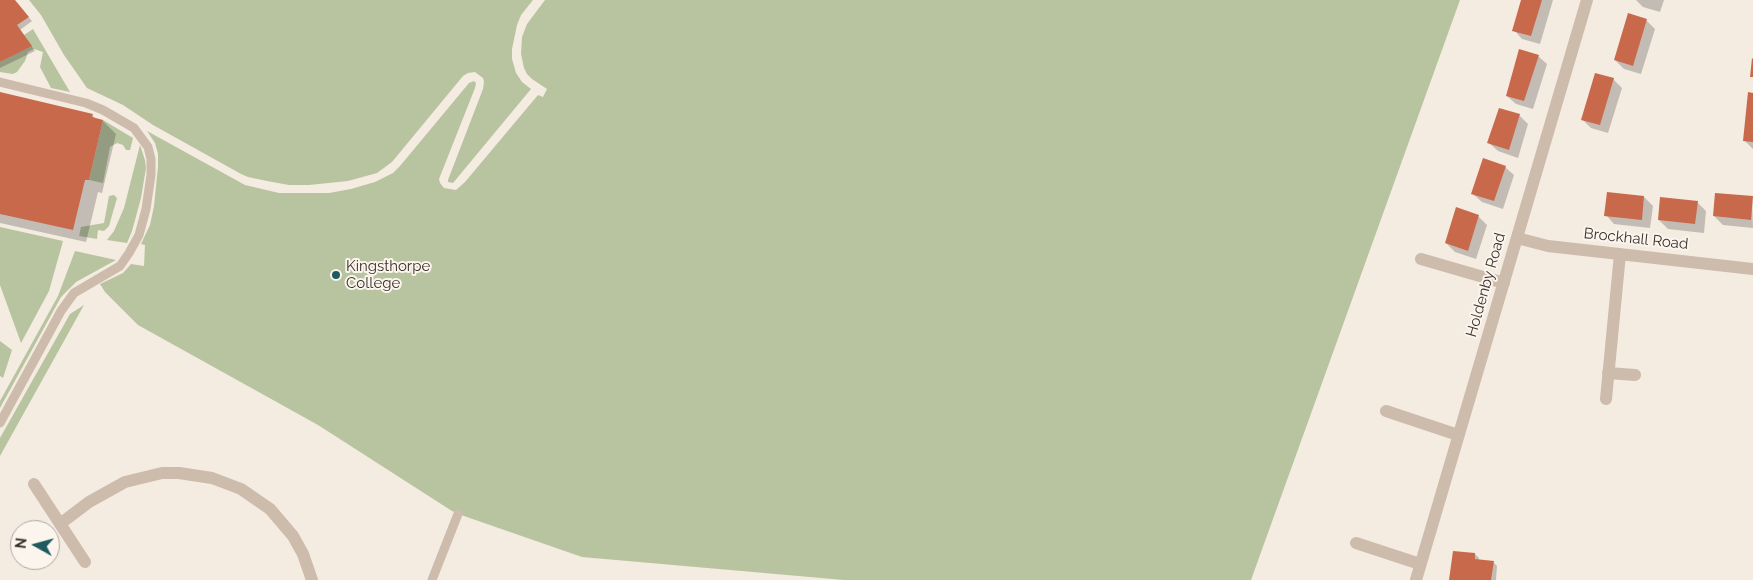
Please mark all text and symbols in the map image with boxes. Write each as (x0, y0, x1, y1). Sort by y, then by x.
street label: Brockhall Road (1583, 225, 1689, 253)
street label: Holdenby Road (1462, 231, 1510, 339)
place label: Kingsthorpe College (346, 257, 430, 292)
marker: Kingsthorpe College (330, 269, 342, 281)
north arrow (10, 520, 60, 570)
text: N (13, 537, 30, 550)

